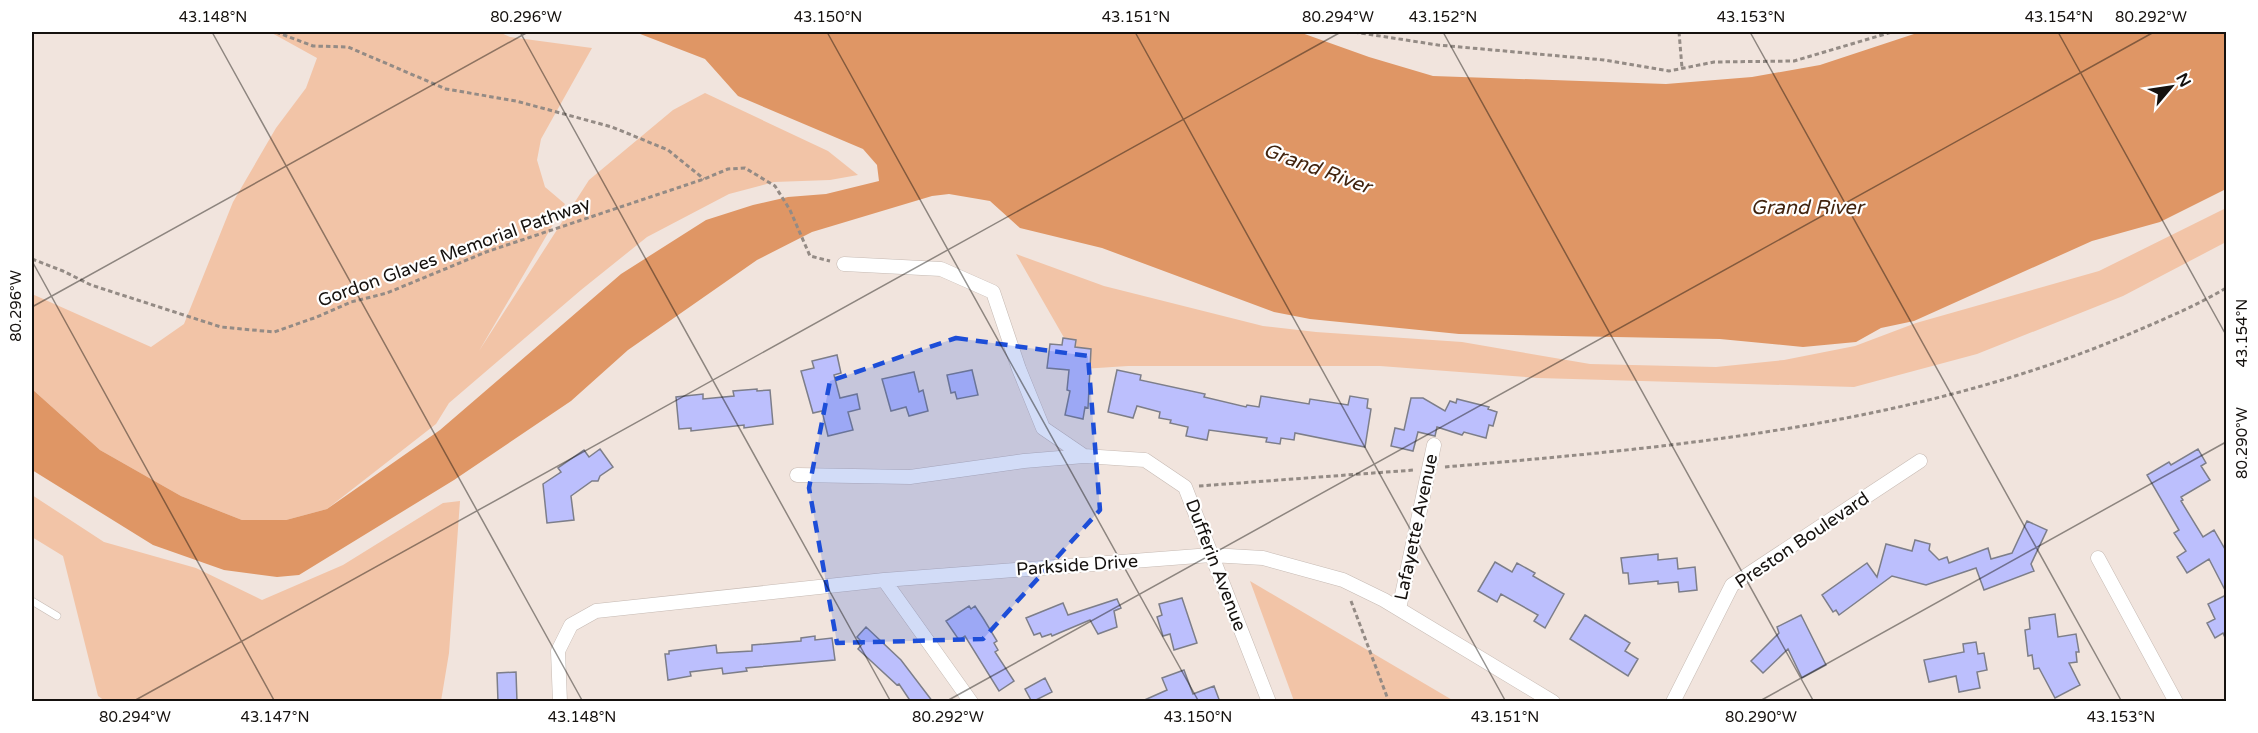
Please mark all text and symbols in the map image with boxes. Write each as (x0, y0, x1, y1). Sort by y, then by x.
text: 43.148°N (179, 8, 247, 26)
text: 80.296°W (490, 8, 562, 26)
text: 43.150°N (794, 8, 862, 26)
text: 43.151°N (1102, 8, 1170, 26)
text: 80.294°W (1302, 8, 1374, 26)
text: 43.152°N (1409, 8, 1477, 26)
text: 43.153°N (1717, 8, 1785, 26)
text: 43.154°N (2025, 8, 2093, 26)
text: 80.292°W (2115, 8, 2187, 26)
north arrow (2141, 57, 2201, 117)
text: N (2171, 70, 2195, 91)
water label: Grand River (1260, 138, 1376, 200)
street label: Gordon Glaves Memorial Pathway (315, 192, 594, 312)
water label: Grand River (1751, 196, 1866, 220)
text: 80.296°W (7, 270, 25, 342)
text: 43.154°N (2233, 299, 2251, 367)
text: 80.290°W (2233, 407, 2251, 479)
street label: Lafayette Avenue (1390, 452, 1442, 602)
street label: Preston Boulevard (1731, 487, 1873, 593)
street label: Dufferin Avenue (1181, 496, 1251, 634)
street label: Parkside Drive (1015, 550, 1139, 580)
text: 80.294°W (99, 708, 171, 726)
text: 43.147°N (240, 708, 310, 726)
text: 43.148°N (548, 708, 616, 726)
text: 80.292°W (912, 708, 984, 726)
text: 43.150°N (1164, 708, 1232, 726)
text: 43.151°N (1471, 708, 1539, 726)
text: 80.290°W (1725, 708, 1797, 726)
text: 43.153°N (2087, 708, 2155, 726)

